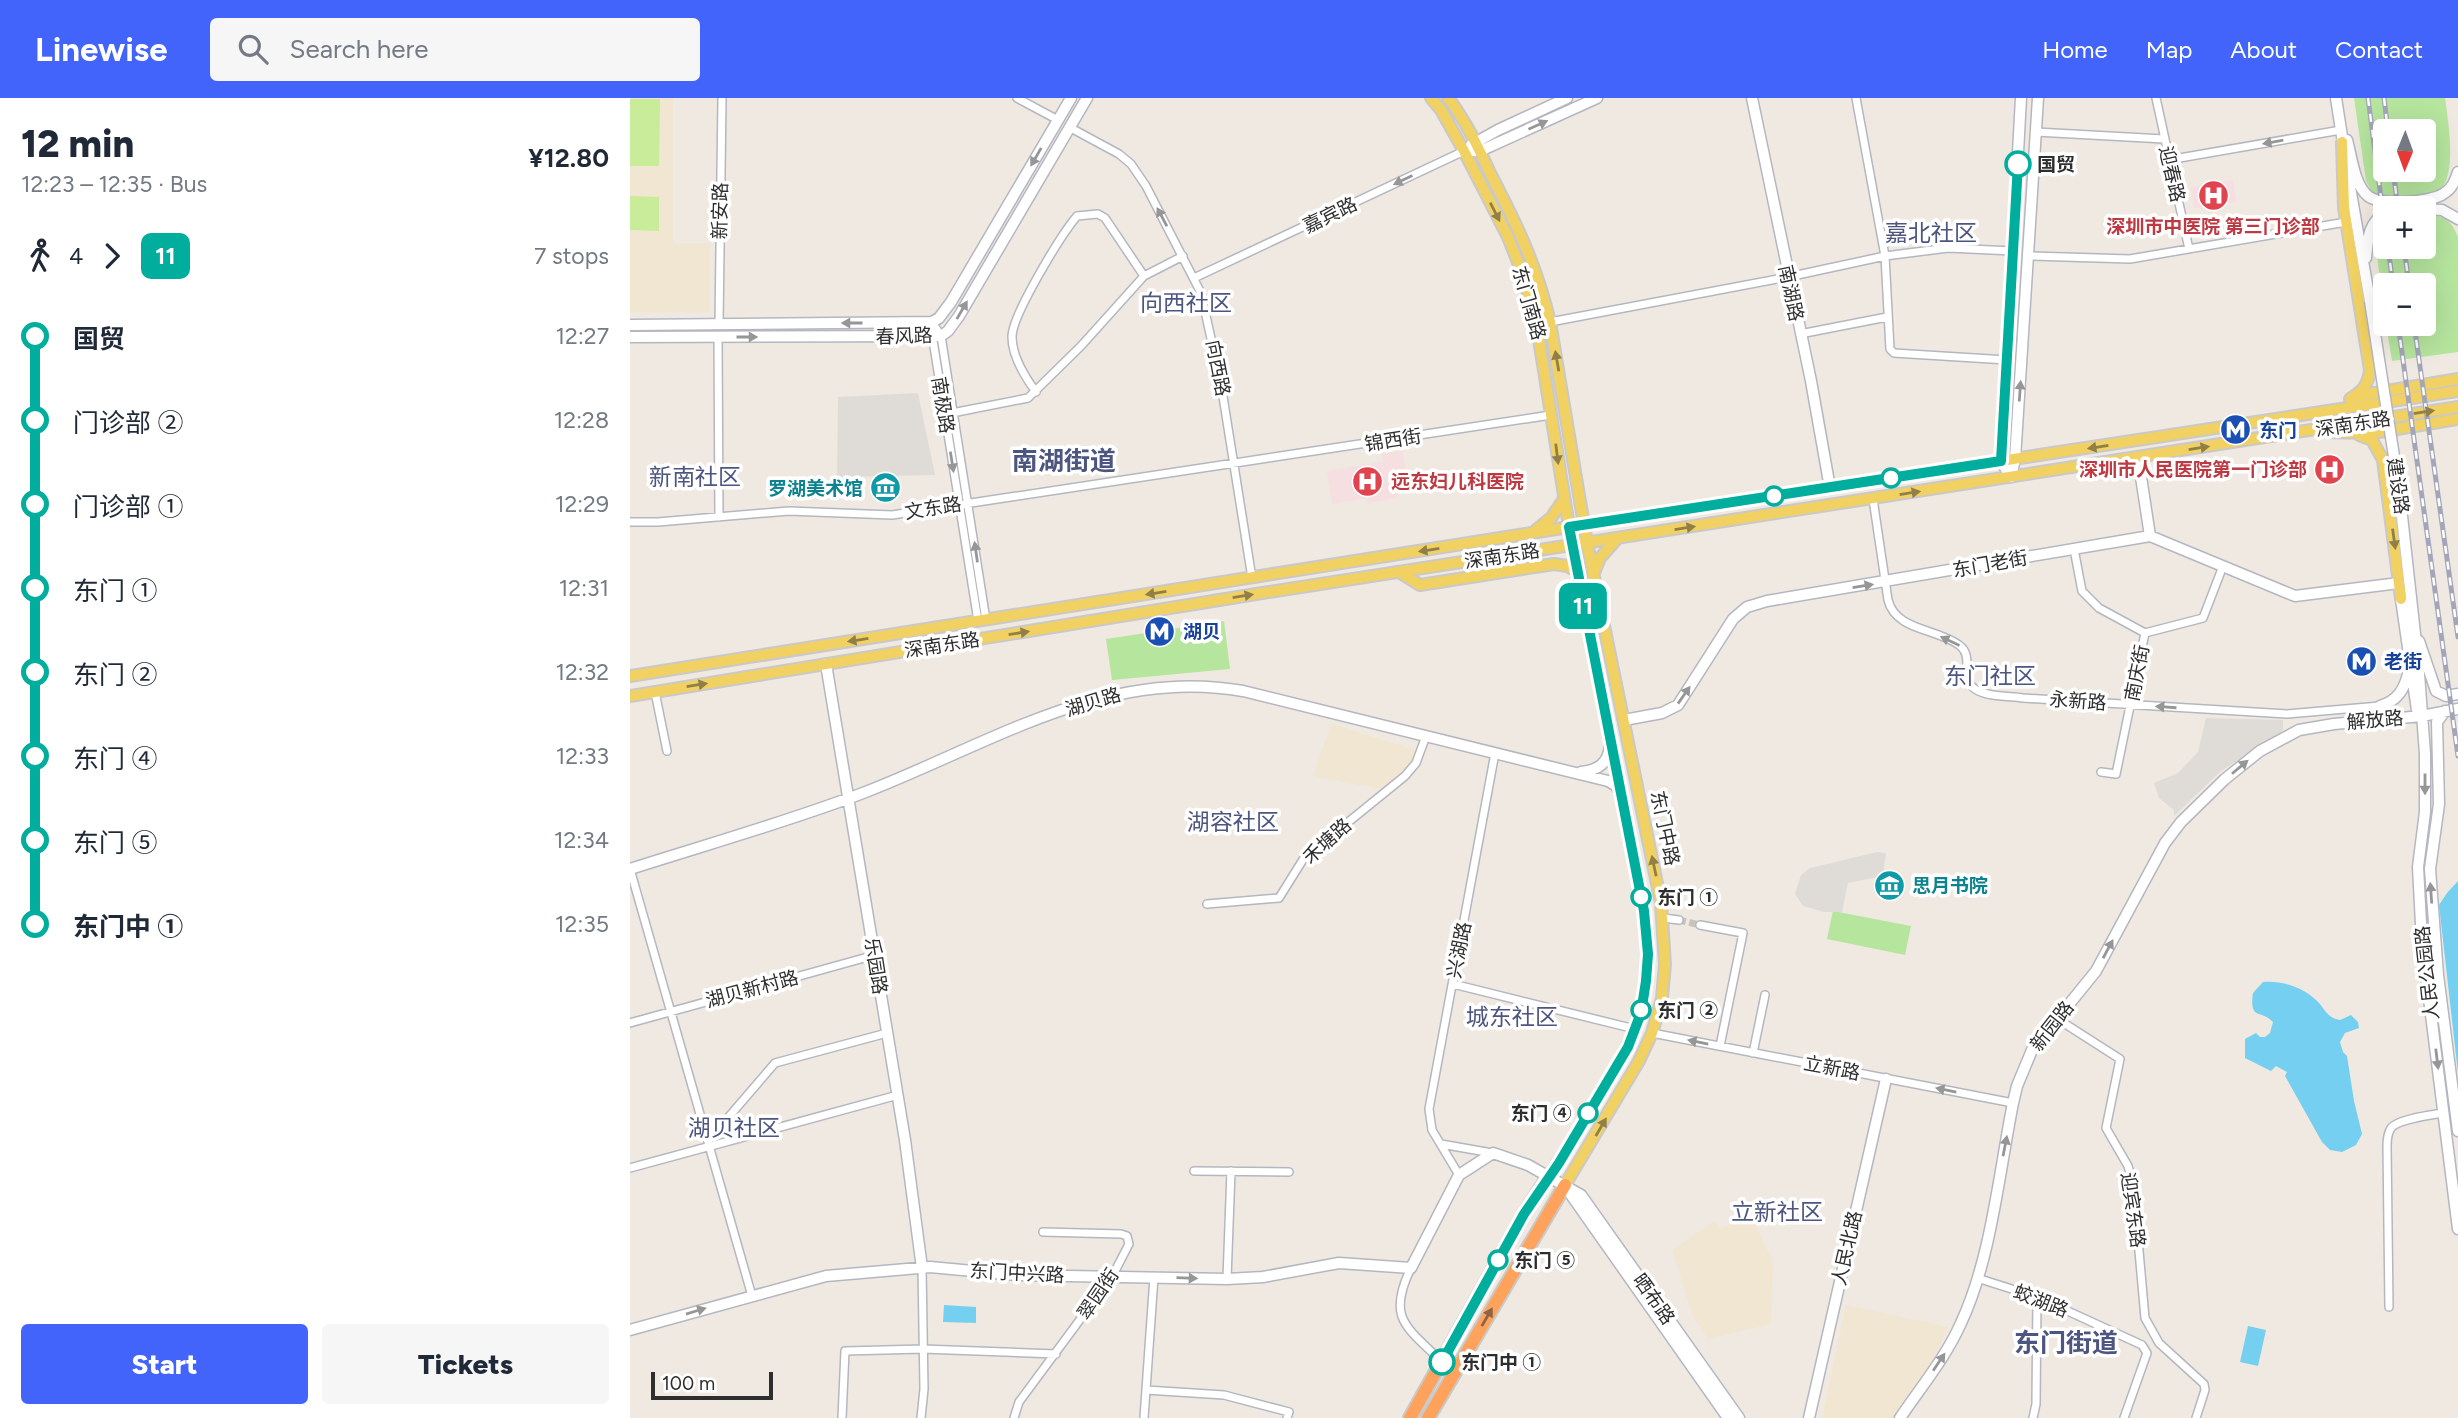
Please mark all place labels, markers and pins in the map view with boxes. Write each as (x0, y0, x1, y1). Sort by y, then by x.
marker: 国贸 (2005, 151, 2031, 177)
place label: 国贸 (2037, 153, 2075, 176)
hospital icon: 深圳市中医院 第三门诊部 (2196, 178, 2230, 212)
place label: 深圳市中医院 第三门诊部 (2106, 215, 2320, 238)
metro station icon: 东门 (2219, 413, 2253, 447)
place label: 东门 (2259, 419, 2297, 442)
hospital icon: 深圳市人民医院第一门诊部 (2313, 452, 2347, 486)
place label: 深圳市人民医院第一门诊部 (2079, 458, 2307, 481)
hospital icon: 远东妇儿科医院 (1351, 464, 1385, 498)
unlabelled marker (1881, 468, 1901, 488)
place label: 远东妇儿科医院 (1391, 470, 1524, 493)
museum icon: 罗湖美术馆 (869, 471, 903, 505)
place label: 罗湖美术馆 (768, 477, 863, 500)
unlabelled marker (1764, 486, 1784, 506)
metro station icon: 湖贝 (1143, 614, 1177, 648)
place label: 湖贝 (1183, 620, 1221, 643)
metro station icon: 老街 (2344, 644, 2378, 678)
place label: 老街 (2384, 650, 2422, 673)
museum icon: 思月书院 (1872, 868, 1906, 902)
place label: 思月书院 (1912, 874, 1988, 897)
place label: 东门 ① (1657, 886, 1719, 909)
marker: 东门 ① (1631, 887, 1651, 907)
place label: 东门 ② (1657, 999, 1719, 1022)
marker: 东门 ② (1631, 1000, 1651, 1020)
place label: 东门 ④ (1510, 1102, 1572, 1125)
marker: 东门 ④ (1578, 1103, 1598, 1123)
place label: 东门 ⑤ (1514, 1249, 1576, 1272)
marker: 东门 ⑤ (1488, 1250, 1508, 1270)
marker: 东门中 ① (1429, 1349, 1455, 1375)
place label: 东门中 ① (1461, 1351, 1542, 1374)

